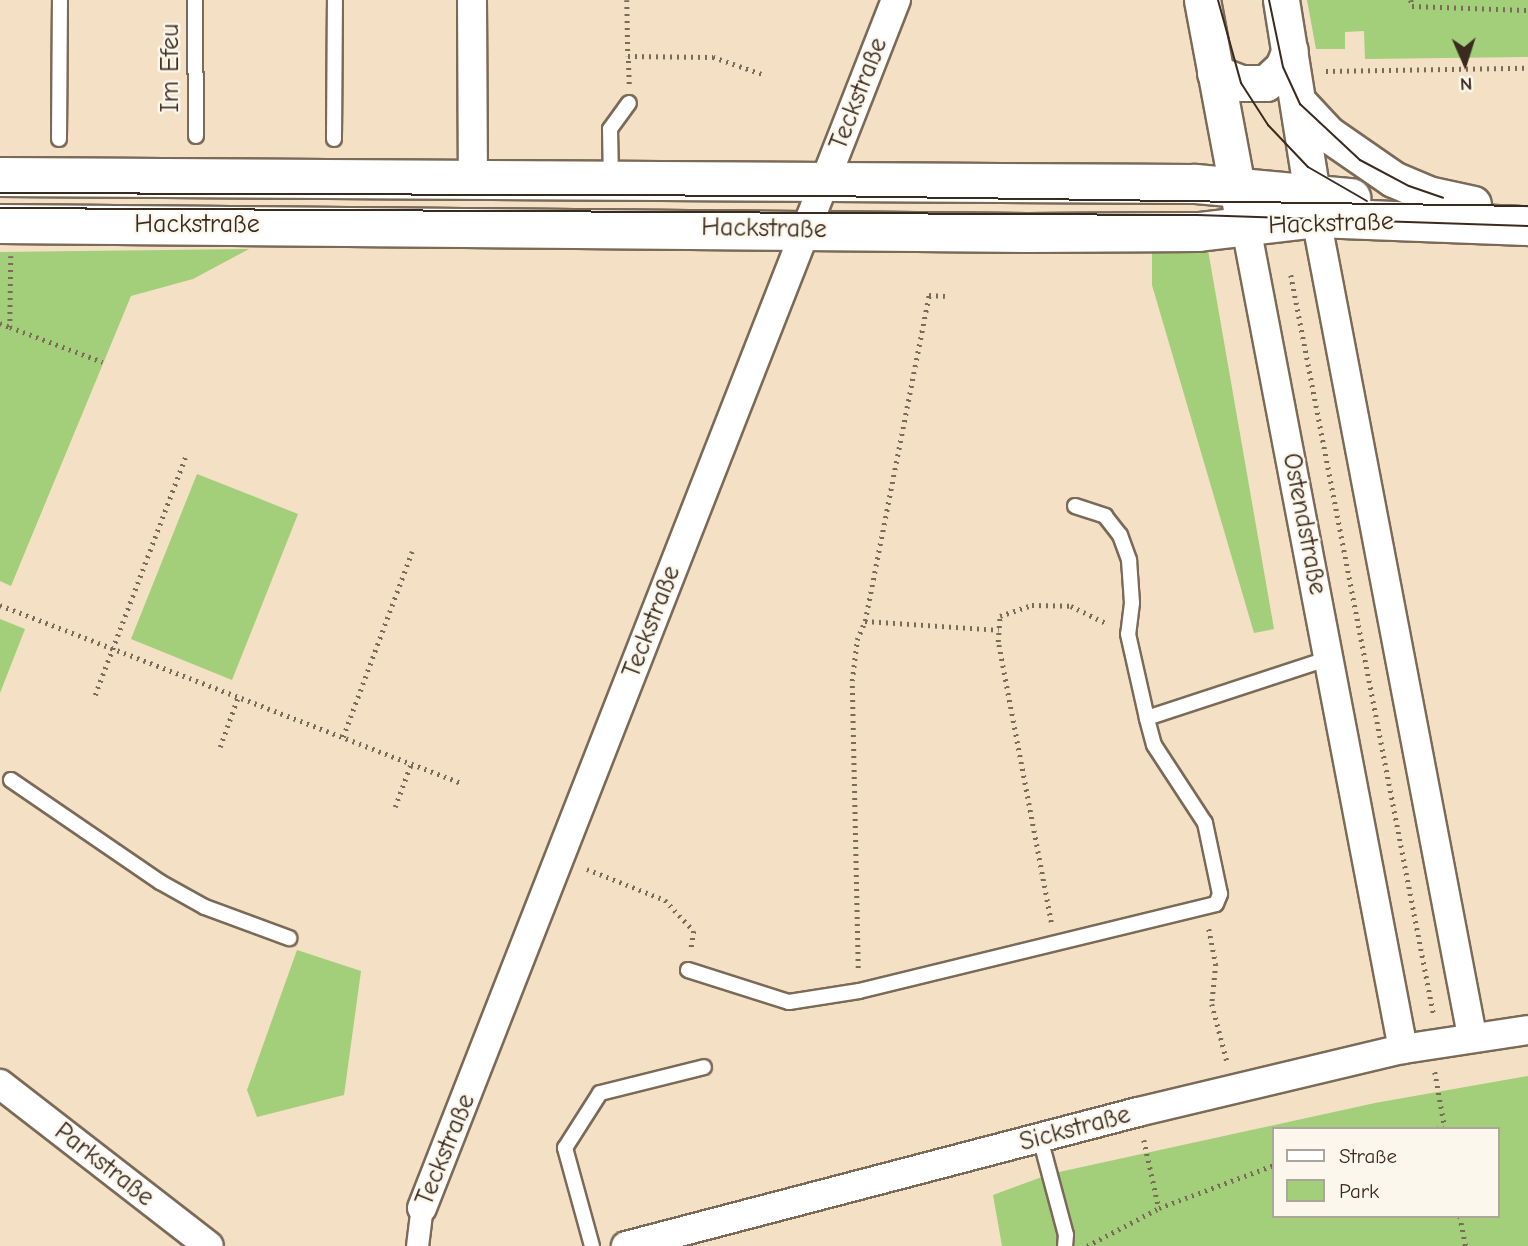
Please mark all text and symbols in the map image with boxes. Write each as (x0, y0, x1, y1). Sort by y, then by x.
street label: Im Efeu (155, 23, 187, 113)
north arrow (1430, 28, 1500, 98)
street label: Teckstraße (823, 33, 895, 155)
text: N (1459, 73, 1473, 95)
street label: Hackstraße (1268, 206, 1394, 242)
street label: Hackstraße (134, 209, 260, 241)
street label: Hackstraße (701, 212, 827, 246)
street label: Ostendstraße (1275, 451, 1333, 597)
street label: Teckstraße (616, 561, 688, 683)
street label: Teckstraße (409, 1090, 483, 1210)
street label: Sickstraße (1016, 1099, 1134, 1159)
street label: Parkstraße (48, 1116, 160, 1214)
legend (1272, 1127, 1500, 1218)
text: Straße (1339, 1144, 1397, 1168)
text: Park (1339, 1179, 1379, 1203)

